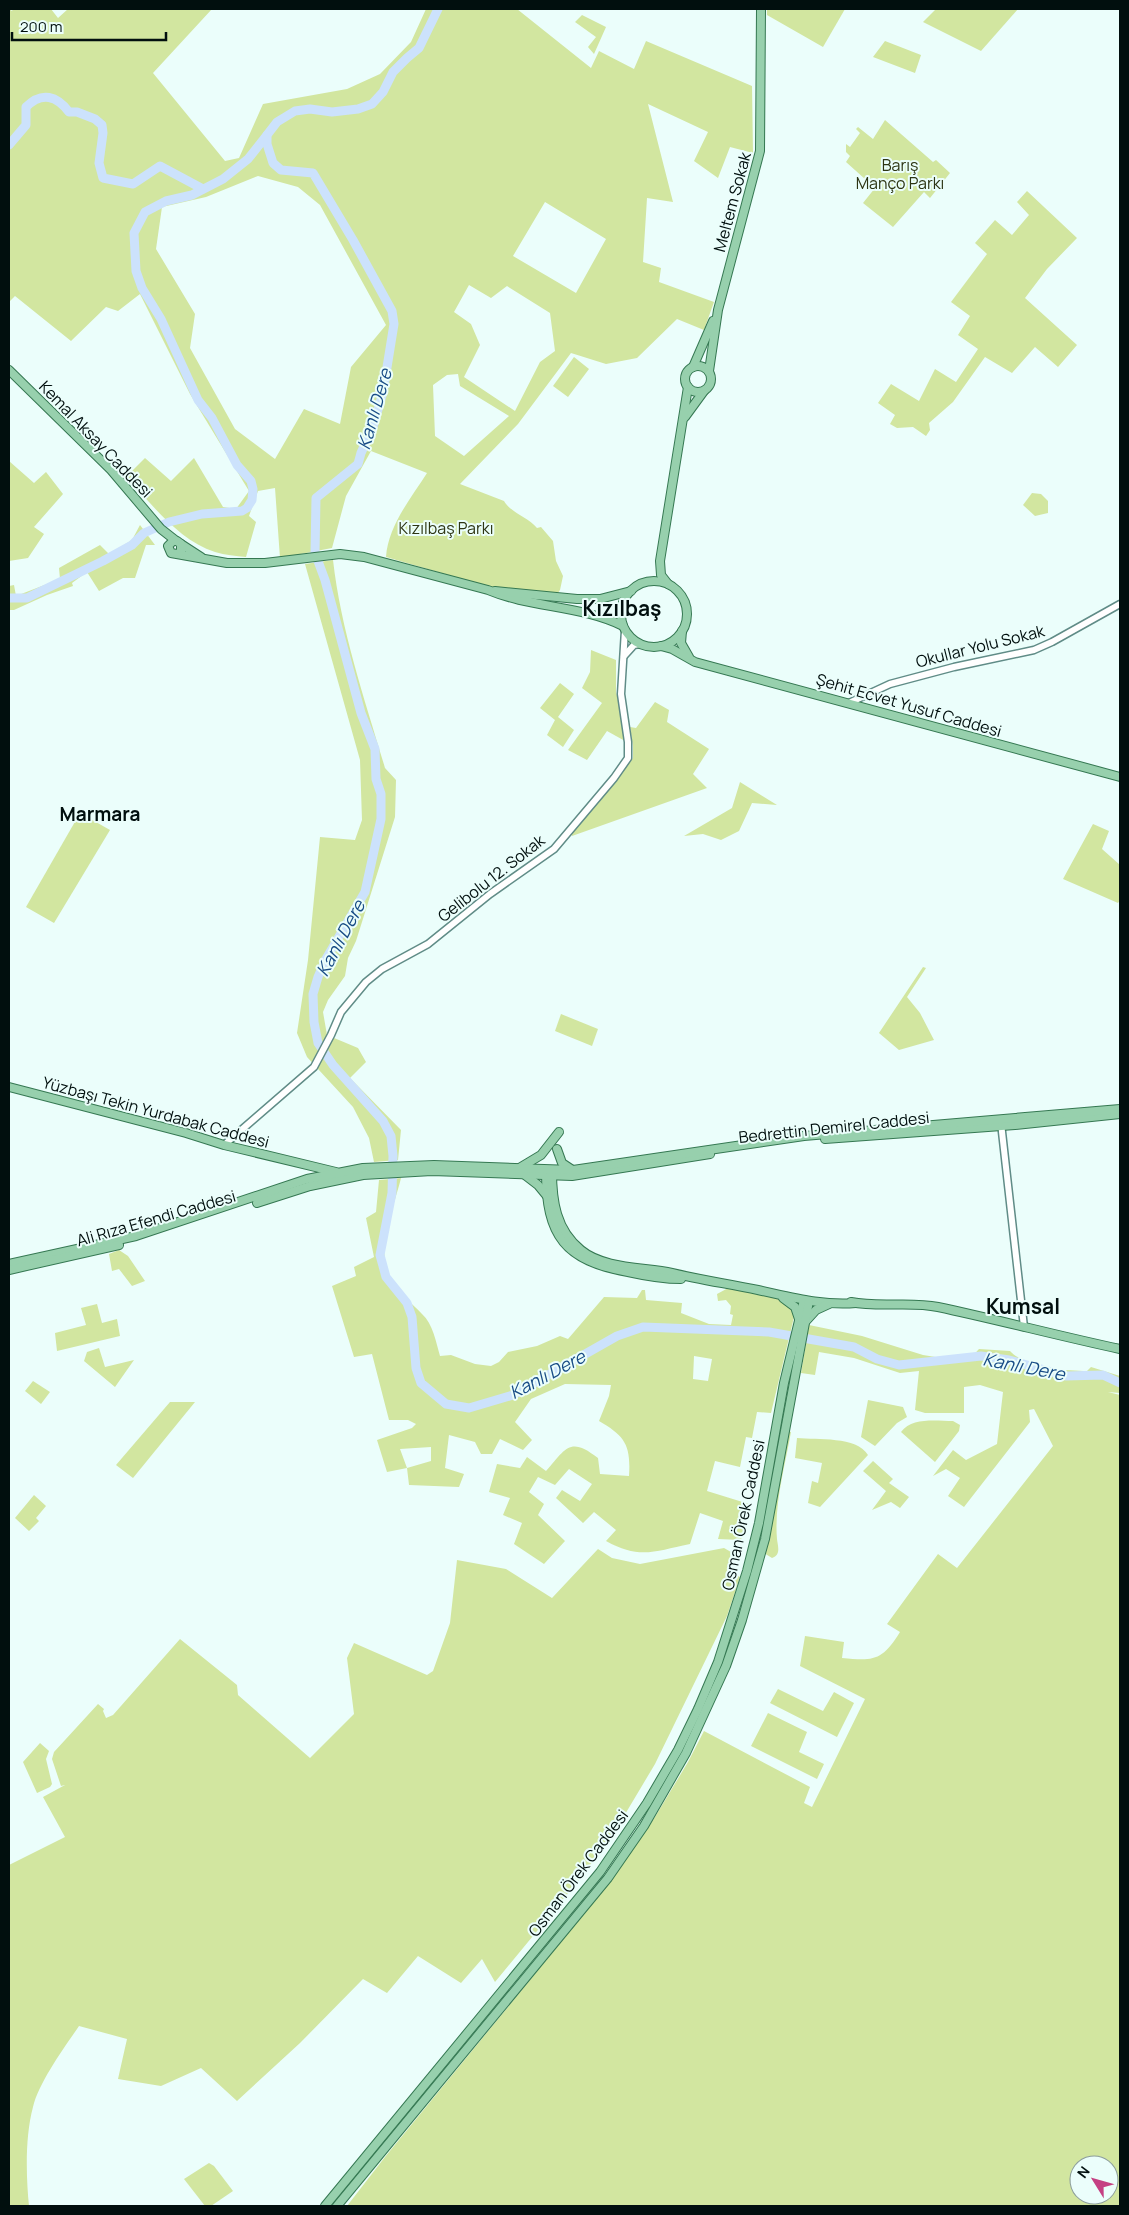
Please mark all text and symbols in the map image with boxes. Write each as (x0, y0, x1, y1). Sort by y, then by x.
scale bar (12, 10, 166, 42)
text: 200 m (20, 16, 63, 37)
street label: Meltem Sokak (708, 149, 756, 254)
park label: Barış Manço Parkı (856, 154, 944, 194)
water label: Kanlı Dere (351, 364, 397, 452)
street label: Kemal Aksay Caddesi (34, 376, 158, 502)
park label: Kızılbaş Parkı (399, 517, 493, 539)
district label: Kızılbaş (583, 594, 661, 622)
street label: Okullar Yolu Sokak (913, 619, 1048, 673)
street label: Şehit Ecvet Yusuf Caddesi (814, 668, 1004, 742)
district label: Marmara (59, 801, 141, 827)
street label: Gelibolu 12. Sokak (433, 829, 550, 927)
water label: Kanlı Dere (310, 895, 371, 980)
street label: Yüzbaşı Tekin Yurdabak Caddesi (40, 1071, 272, 1153)
street label: Bedrettin Demirel Caddesi (738, 1106, 930, 1148)
street label: Ali Rıza Efendi Caddesi (74, 1185, 238, 1251)
district label: Kumsal (986, 1292, 1060, 1320)
water label: Kanlı Dere (505, 1343, 590, 1404)
water label: Kanlı Dere (981, 1346, 1068, 1386)
street label: Osman Örek Caddesi (716, 1438, 770, 1592)
street label: Osman Örek Caddesi (523, 1805, 633, 1941)
north arrow (1069, 2155, 1119, 2205)
text: N (1073, 2162, 1094, 2182)

